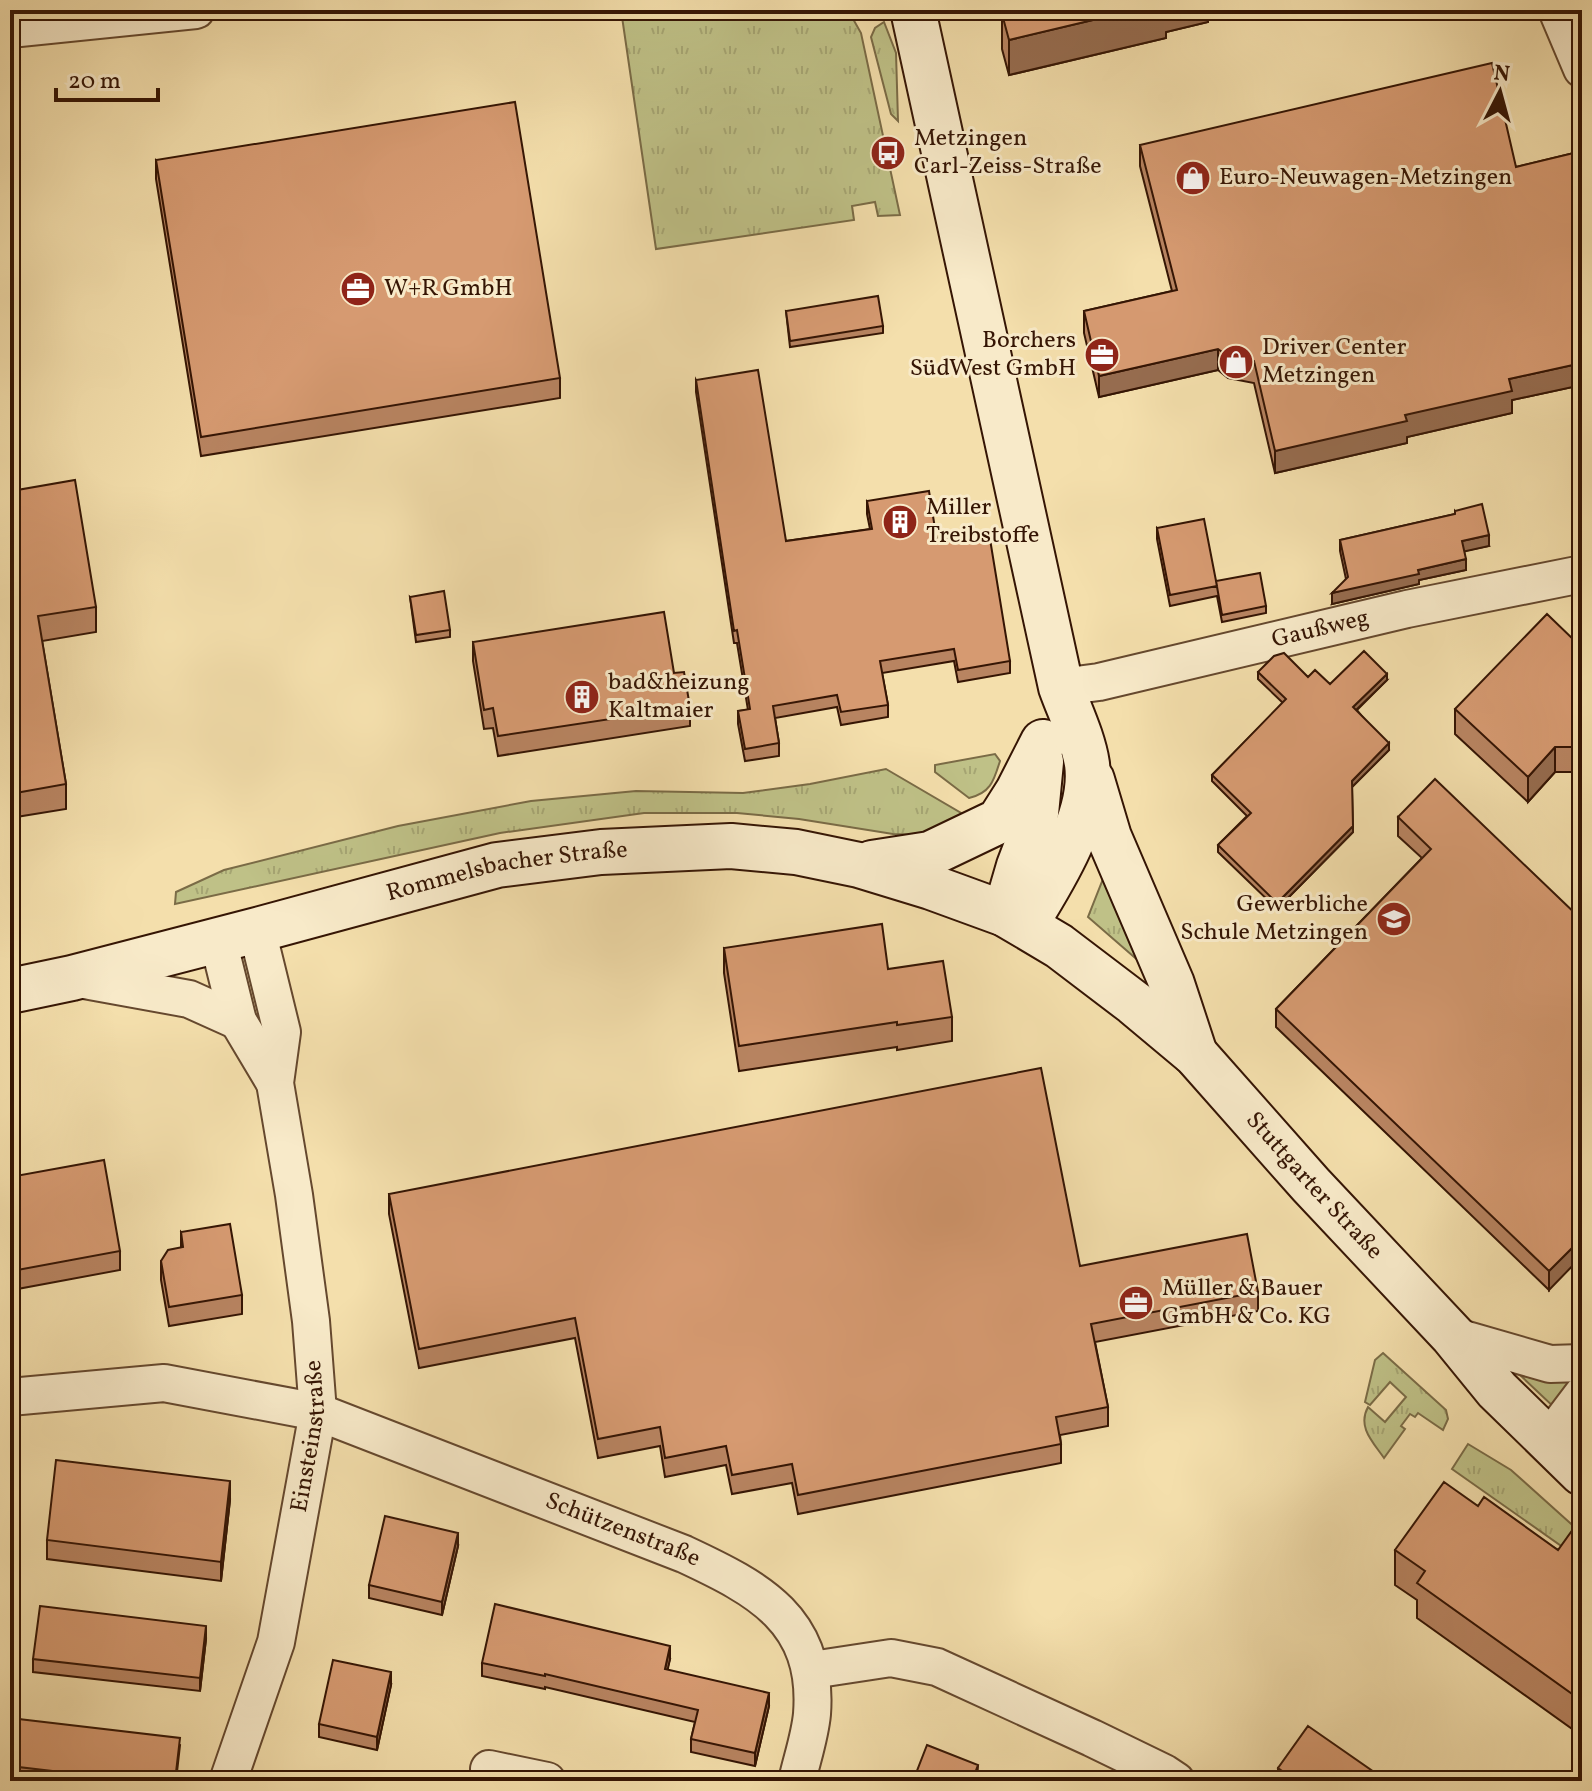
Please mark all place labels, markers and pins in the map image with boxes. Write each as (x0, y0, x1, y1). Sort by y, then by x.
place label: Metzingen Carl-Zeiss-Straße (914, 122, 1102, 184)
bus stop icon: Metzingen Carl-Zeiss-Straße (869, 134, 907, 172)
shop icon: Euro-Neuwagen-Metzingen (1174, 159, 1212, 197)
place label: Euro-Neuwagen-Metzingen (1219, 161, 1512, 195)
office icon: W+R GmbH (339, 270, 377, 308)
place label: W+R GmbH (384, 272, 512, 306)
place label: Borchers SüdWest GmbH (910, 324, 1076, 386)
place label: Driver Center Metzingen (1262, 331, 1406, 393)
office icon: Borchers SüdWest GmbH (1083, 336, 1121, 374)
shop icon: Driver Center Metzingen (1217, 343, 1255, 381)
place label: Miller Treibstoffe (926, 491, 1039, 553)
building icon: Miller Treibstoffe (881, 503, 919, 541)
place label: bad&heizung Kaltmaier (608, 666, 749, 728)
building icon: bad&heizung Kaltmaier (563, 678, 601, 716)
place label: Gewerbliche Schule Metzingen (1180, 888, 1368, 950)
school or university icon: Gewerbliche Schule Metzingen (1375, 900, 1413, 938)
place label: Müller & Bauer GmbH & Co. KG (1162, 1272, 1331, 1334)
office icon: Müller & Bauer GmbH & Co. KG (1117, 1284, 1155, 1322)

